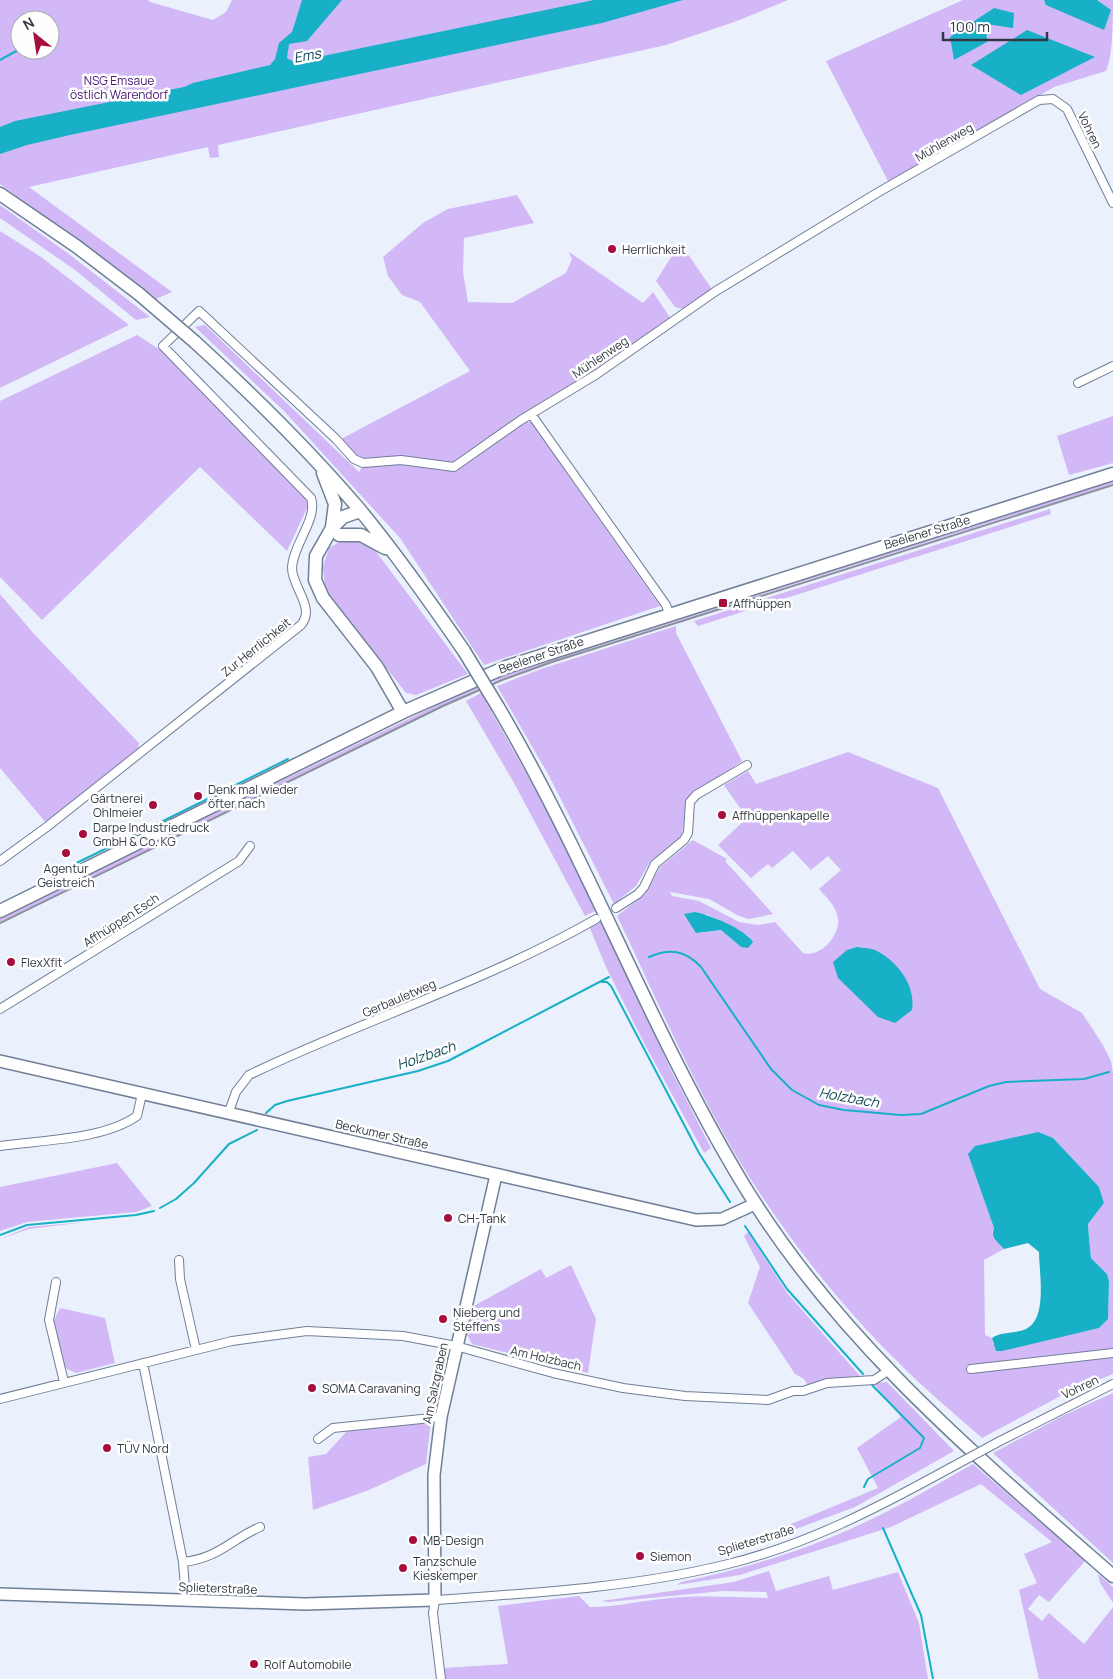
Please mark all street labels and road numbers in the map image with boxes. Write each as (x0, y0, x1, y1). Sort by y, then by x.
street label: Vohren (1074, 109, 1106, 151)
street label: Mühlenweg (912, 119, 976, 165)
street label: Mühlenweg (569, 332, 631, 382)
street label: Beelener Straße (882, 511, 972, 553)
street label: Zur Herrlichkeit (218, 614, 294, 680)
street label: Beelener Straße (496, 632, 586, 678)
street label: Affhüppen Esch (80, 889, 162, 951)
street label: Gerbauletweg (360, 975, 438, 1021)
street label: Beckumer Straße (334, 1115, 430, 1153)
street label: Am Salzgraben (418, 1341, 452, 1425)
street label: Am Holzbach (509, 1342, 583, 1374)
street label: Vohren (1059, 1371, 1101, 1403)
street label: Splieterstraße (716, 1520, 796, 1560)
street label: Splieterstraße (178, 1578, 258, 1598)

